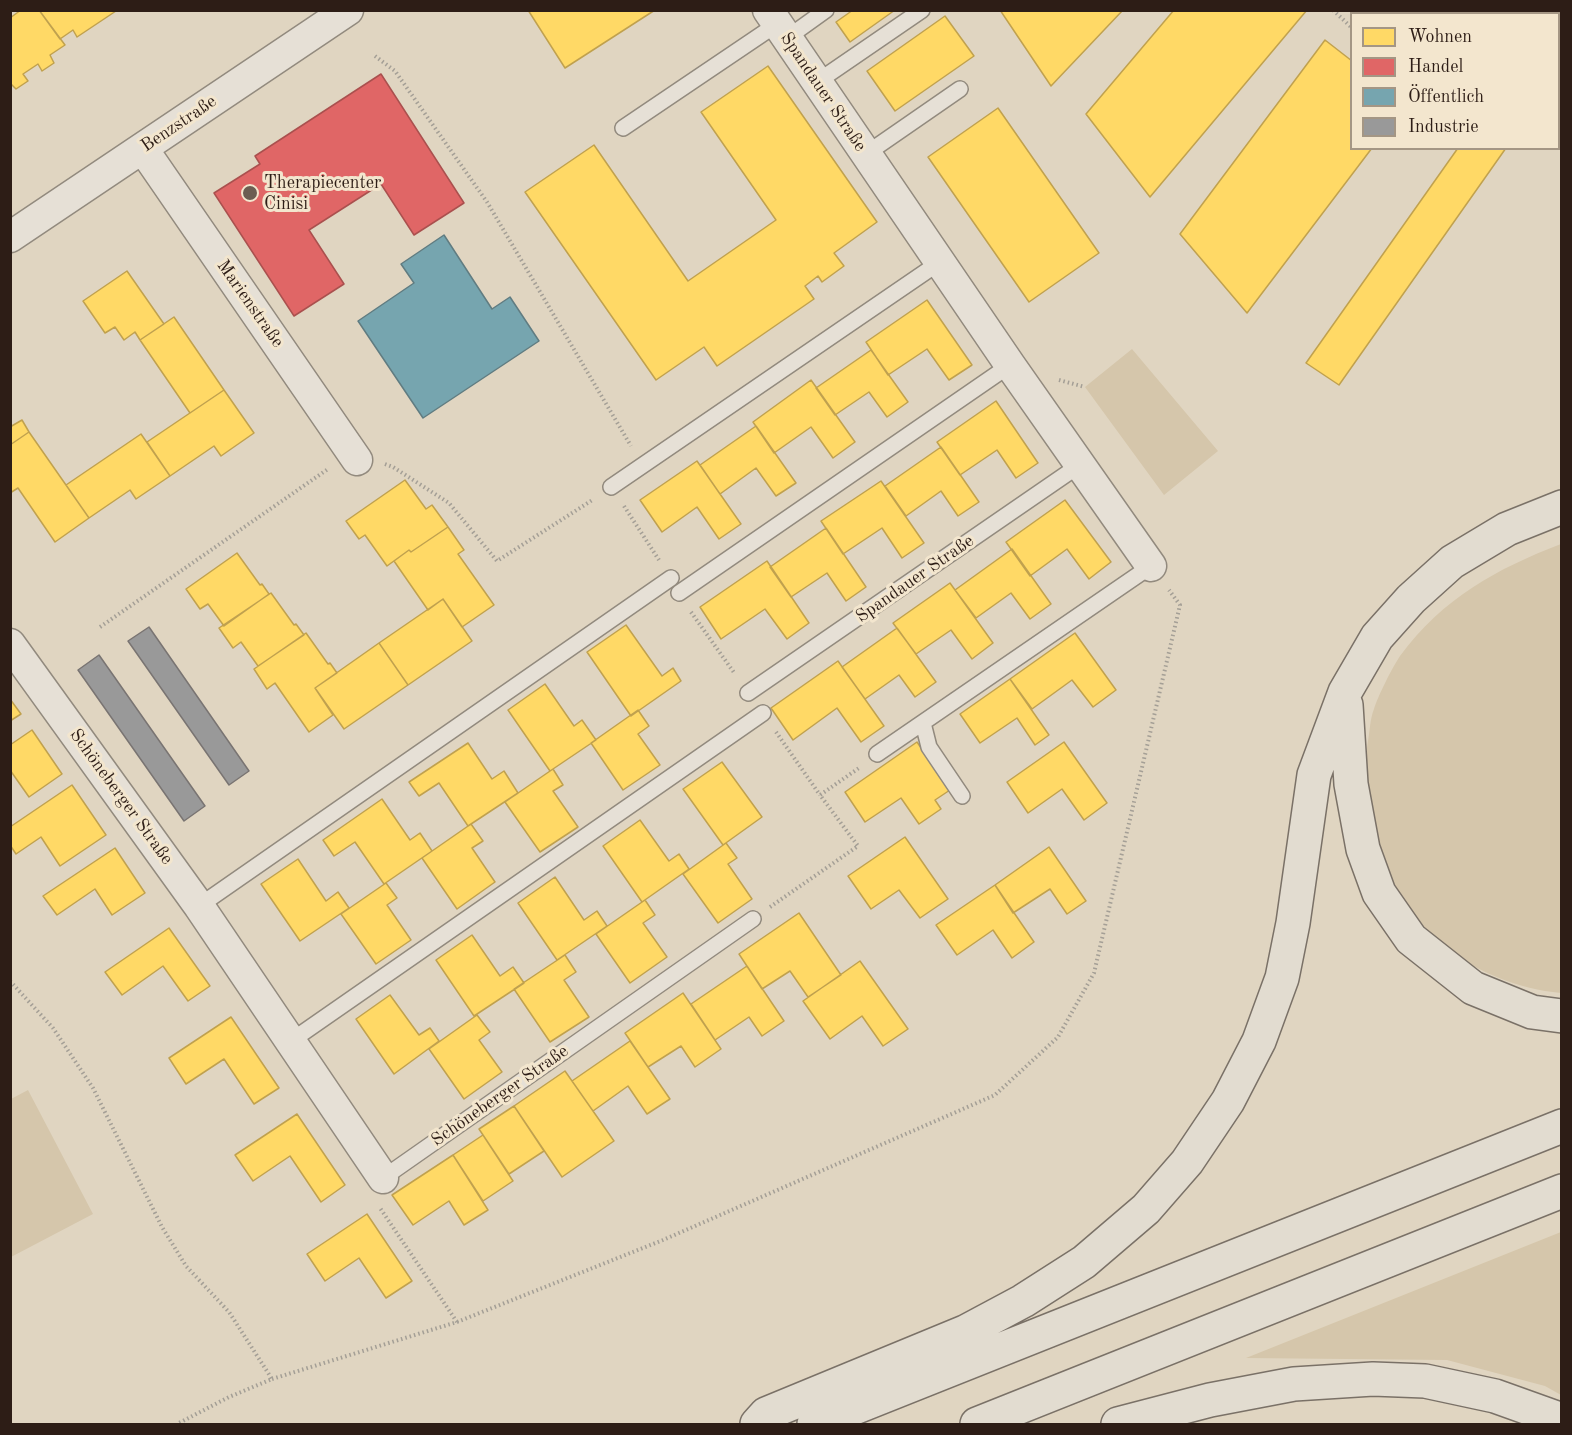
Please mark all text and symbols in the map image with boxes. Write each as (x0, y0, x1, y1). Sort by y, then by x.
legend (1350, 12, 1560, 150)
street label: Spandauer Straße (775, 28, 871, 156)
text: Wohnen (1408, 28, 1472, 46)
text: Handel (1408, 58, 1463, 76)
text: Öffentlich (1408, 88, 1484, 106)
street label: Benzstraße (137, 91, 221, 157)
text: Industrie (1408, 118, 1478, 136)
place label: Therapiecenter Cinisi (264, 172, 381, 214)
marker: Therapiecenter Cinisi (241, 184, 259, 202)
street label: Marienstraße (212, 256, 288, 352)
street label: Spandauer Straße (852, 530, 978, 628)
street label: Schöneberger Straße (65, 725, 177, 869)
street label: Schöneberger Straße (427, 1041, 573, 1151)

